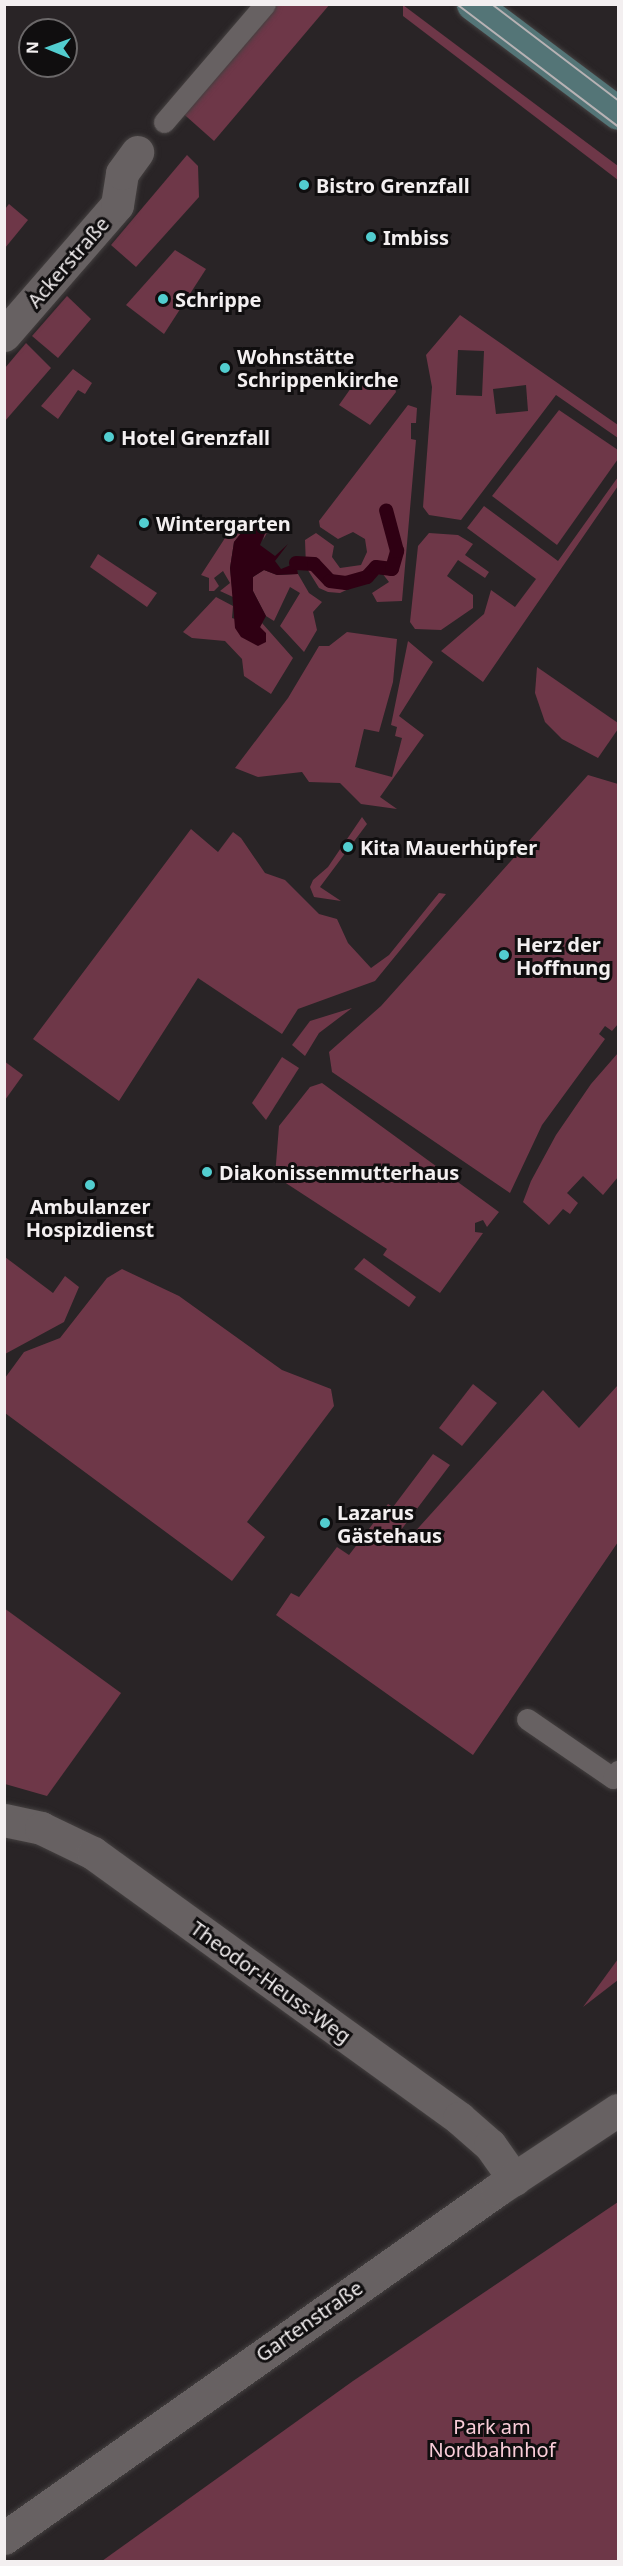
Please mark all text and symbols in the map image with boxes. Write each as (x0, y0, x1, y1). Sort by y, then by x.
north arrow (18, 18, 78, 78)
text: N (21, 41, 43, 54)
place label: Bistro Grenzfall (316, 173, 470, 197)
marker: Bistro Grenzfall (297, 178, 311, 192)
street label: Ackerstraße (22, 212, 114, 312)
place label: Imbiss (383, 225, 449, 249)
marker: Imbiss (364, 230, 378, 244)
place label: Schrippe (175, 287, 261, 311)
marker: Schrippe (156, 292, 170, 306)
place label: Wohnstätte Schrippenkirche (237, 344, 399, 391)
marker: Wohnstätte Schrippenkirche (218, 361, 232, 375)
place label: Hotel Grenzfall (121, 425, 270, 449)
marker: Hotel Grenzfall (102, 430, 116, 444)
place label: Wintergarten (156, 511, 291, 535)
marker: Wintergarten (137, 516, 151, 530)
place label: Kita Mauerhüpfer (360, 835, 537, 859)
marker: Kita Mauerhüpfer (341, 840, 355, 854)
place label: Herz der Hoffnung (516, 932, 611, 979)
marker: Herz der Hoffnung (497, 948, 511, 962)
place label: Diakonissenmutterhaus (219, 1160, 459, 1184)
marker: Diakonissenmutterhaus (200, 1165, 214, 1179)
marker: Ambulanzer Hospizdienst (83, 1178, 97, 1192)
place label: Ambulanzer Hospizdienst (26, 1194, 154, 1241)
place label: Lazarus Gästehaus (337, 1500, 442, 1547)
marker: Lazarus Gästehaus (318, 1516, 332, 1530)
street label: Theodor-Heuss-Weg (186, 1916, 356, 2048)
street label: Gartenstraße (251, 2275, 367, 2367)
park label: Park am Nordbahnhof (428, 2414, 556, 2461)

